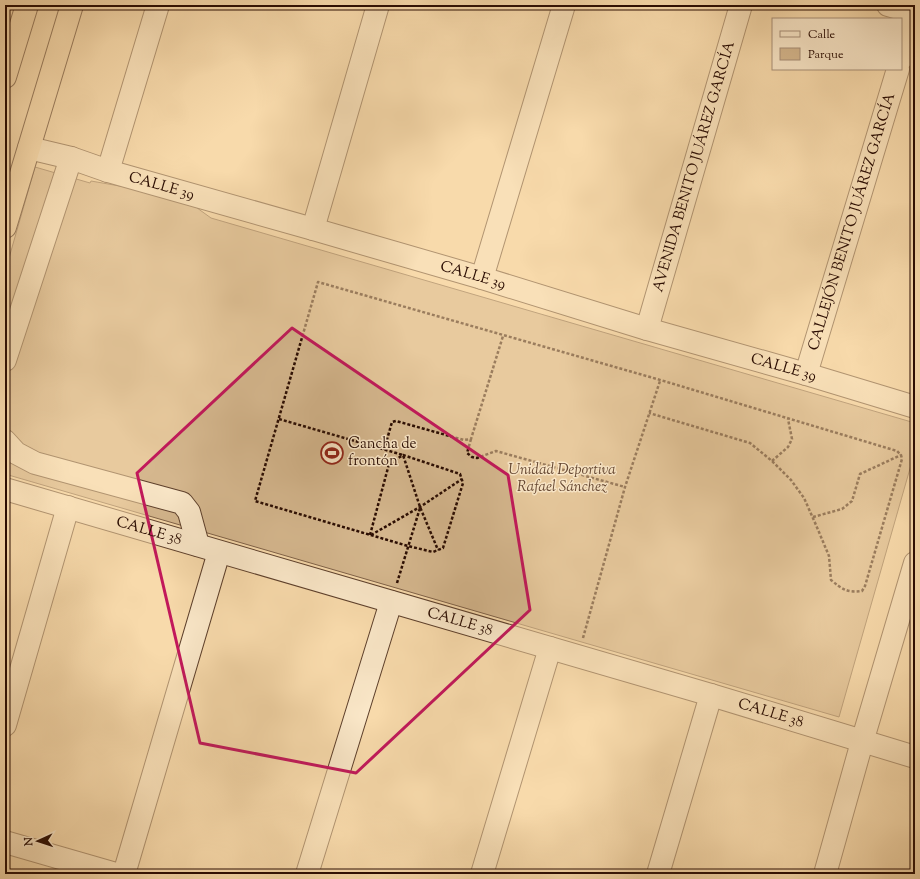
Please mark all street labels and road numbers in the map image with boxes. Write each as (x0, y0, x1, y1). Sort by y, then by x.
street label: AVENIDA BENITO JUÁREZ GARCÍA (648, 39, 740, 295)
street label: CALLEJÓN BENITO JUÁREZ GARCÍA (803, 90, 901, 353)
street label: CALLE 39 (126, 167, 197, 205)
street label: CALLE 39 (438, 256, 508, 295)
street label: CALLE 39 (748, 348, 819, 387)
street label: CALLE 38 (114, 511, 184, 551)
street label: CALLE 38 (425, 602, 495, 641)
street label: CALLE 38 (735, 693, 806, 733)

